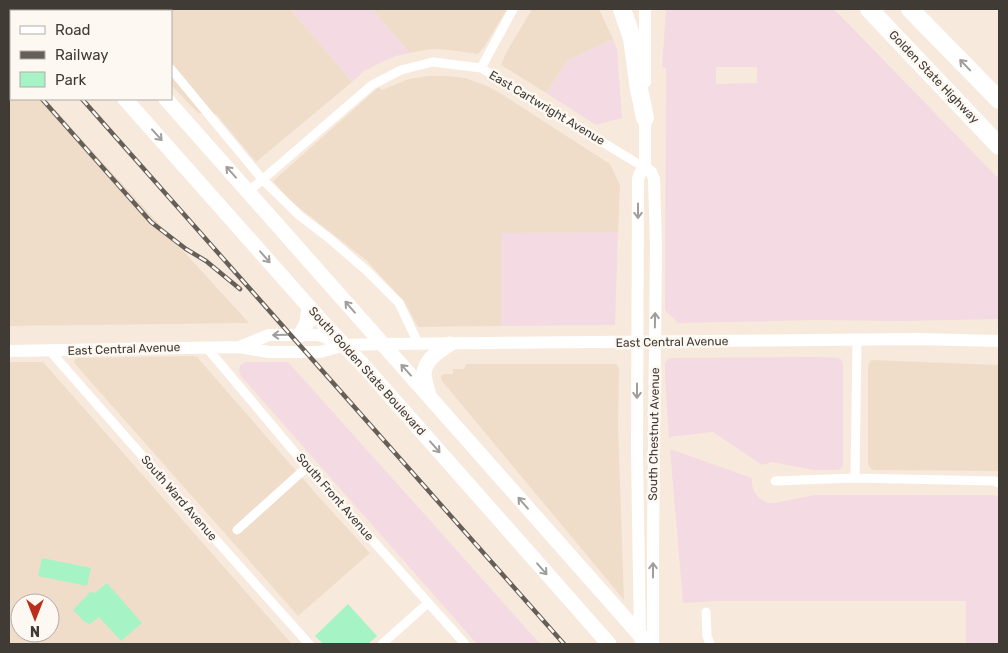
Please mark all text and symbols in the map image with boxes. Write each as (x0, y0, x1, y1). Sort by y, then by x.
legend (10, 10, 172, 100)
text: Road (55, 21, 91, 39)
street label: Golden State Highway (886, 28, 982, 127)
text: Railway (55, 46, 109, 64)
one-way arrow (959, 59, 971, 71)
street label: East Cartwright Avenue (487, 68, 608, 148)
text: Park (55, 71, 86, 89)
one-way arrow (151, 129, 163, 142)
one-way arrow (225, 166, 237, 179)
one-way arrow (633, 202, 643, 219)
one-way arrow (259, 250, 270, 263)
one-way arrow (344, 301, 356, 314)
street label: South Golden State Boulevard (306, 304, 428, 438)
one-way arrow (650, 312, 660, 328)
one-way arrow (273, 330, 289, 340)
street label: East Central Avenue (615, 334, 729, 350)
street label: East Central Avenue (67, 340, 181, 358)
one-way arrow (400, 364, 411, 377)
street label: South Chestnut Avenue (646, 367, 662, 501)
one-way arrow (632, 383, 642, 399)
one-way arrow (429, 440, 441, 453)
street label: South Front Avenue (293, 450, 377, 544)
street label: South Ward Avenue (138, 452, 220, 544)
one-way arrow (517, 496, 529, 509)
one-way arrow (537, 562, 548, 575)
one-way arrow (648, 562, 658, 578)
north arrow (10, 593, 60, 643)
text: N (30, 622, 40, 639)

